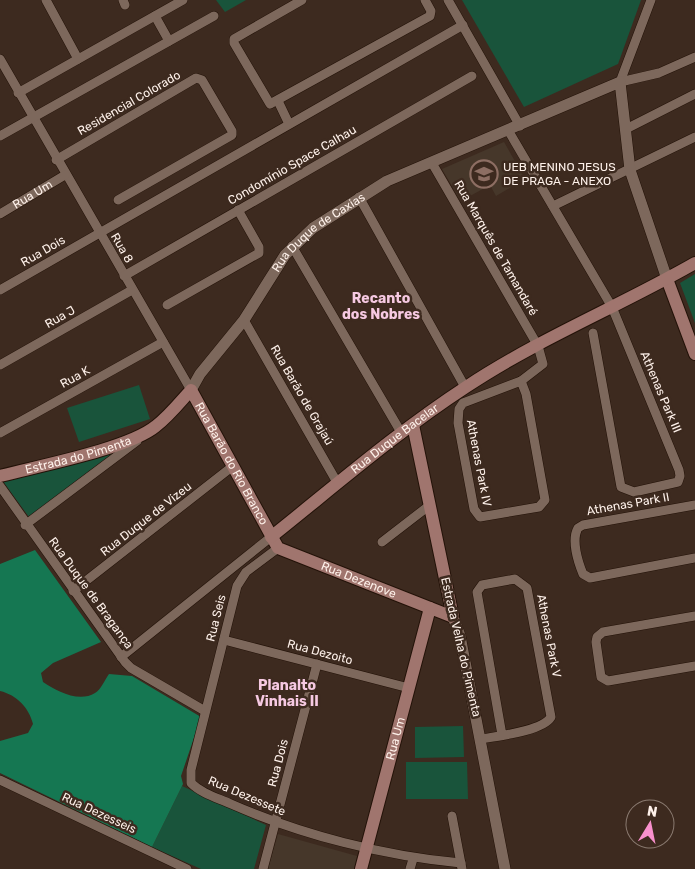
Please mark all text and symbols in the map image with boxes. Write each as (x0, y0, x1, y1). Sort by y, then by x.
street label: Residencial Colorado (75, 68, 183, 138)
street label: Condomínio Space Calhau (225, 122, 359, 208)
school or university icon: UEB MENINO JESUS DE PRAGA - ANEXO (469, 159, 499, 189)
place label: UEB MENINO JESUS DE PRAGA - ANEXO (503, 160, 616, 188)
street label: Rua Um (10, 177, 55, 212)
street label: Rua Marquês de Tamandaré (451, 178, 541, 318)
street label: Rua Duque de Caxias (269, 190, 368, 275)
street label: Rua 8 (108, 231, 136, 265)
street label: Rua Dois (18, 233, 68, 269)
district label: Recanto dos Nobres (342, 290, 420, 323)
street label: Rua J (43, 303, 77, 331)
street label: Rua Barão de Grajaú (268, 342, 336, 448)
street label: Athenas Park III (638, 349, 684, 435)
street label: Rua K (58, 363, 93, 391)
street label: Rua Barão do Rio Branco (192, 400, 271, 527)
street label: Rua Duque Bacelar (348, 401, 441, 477)
street label: Athenas Park IV (464, 418, 494, 508)
street label: Estrada do Pimenta (24, 433, 133, 477)
street label: Rua Duque de Vizeu (98, 479, 194, 559)
street label: Athenas Park II (586, 490, 670, 518)
street label: Rua Duque de Bragança (46, 535, 136, 651)
street label: Rua Dezenove (319, 559, 398, 601)
street label: Estrada Velha do Pimenta (438, 576, 484, 718)
street label: Rua Seis (203, 593, 229, 643)
street label: Athenas Park V (534, 593, 564, 679)
street label: Rua Dezoito (286, 637, 354, 667)
district label: Planalto Vinhais II (255, 677, 319, 710)
street label: Rua Um (383, 716, 408, 761)
street label: Rua Dois (265, 738, 291, 788)
street label: Rua Dezessete (206, 773, 288, 819)
street label: Rua Dezesseis (60, 790, 138, 836)
north arrow (625, 799, 675, 849)
text: N (646, 802, 659, 821)

